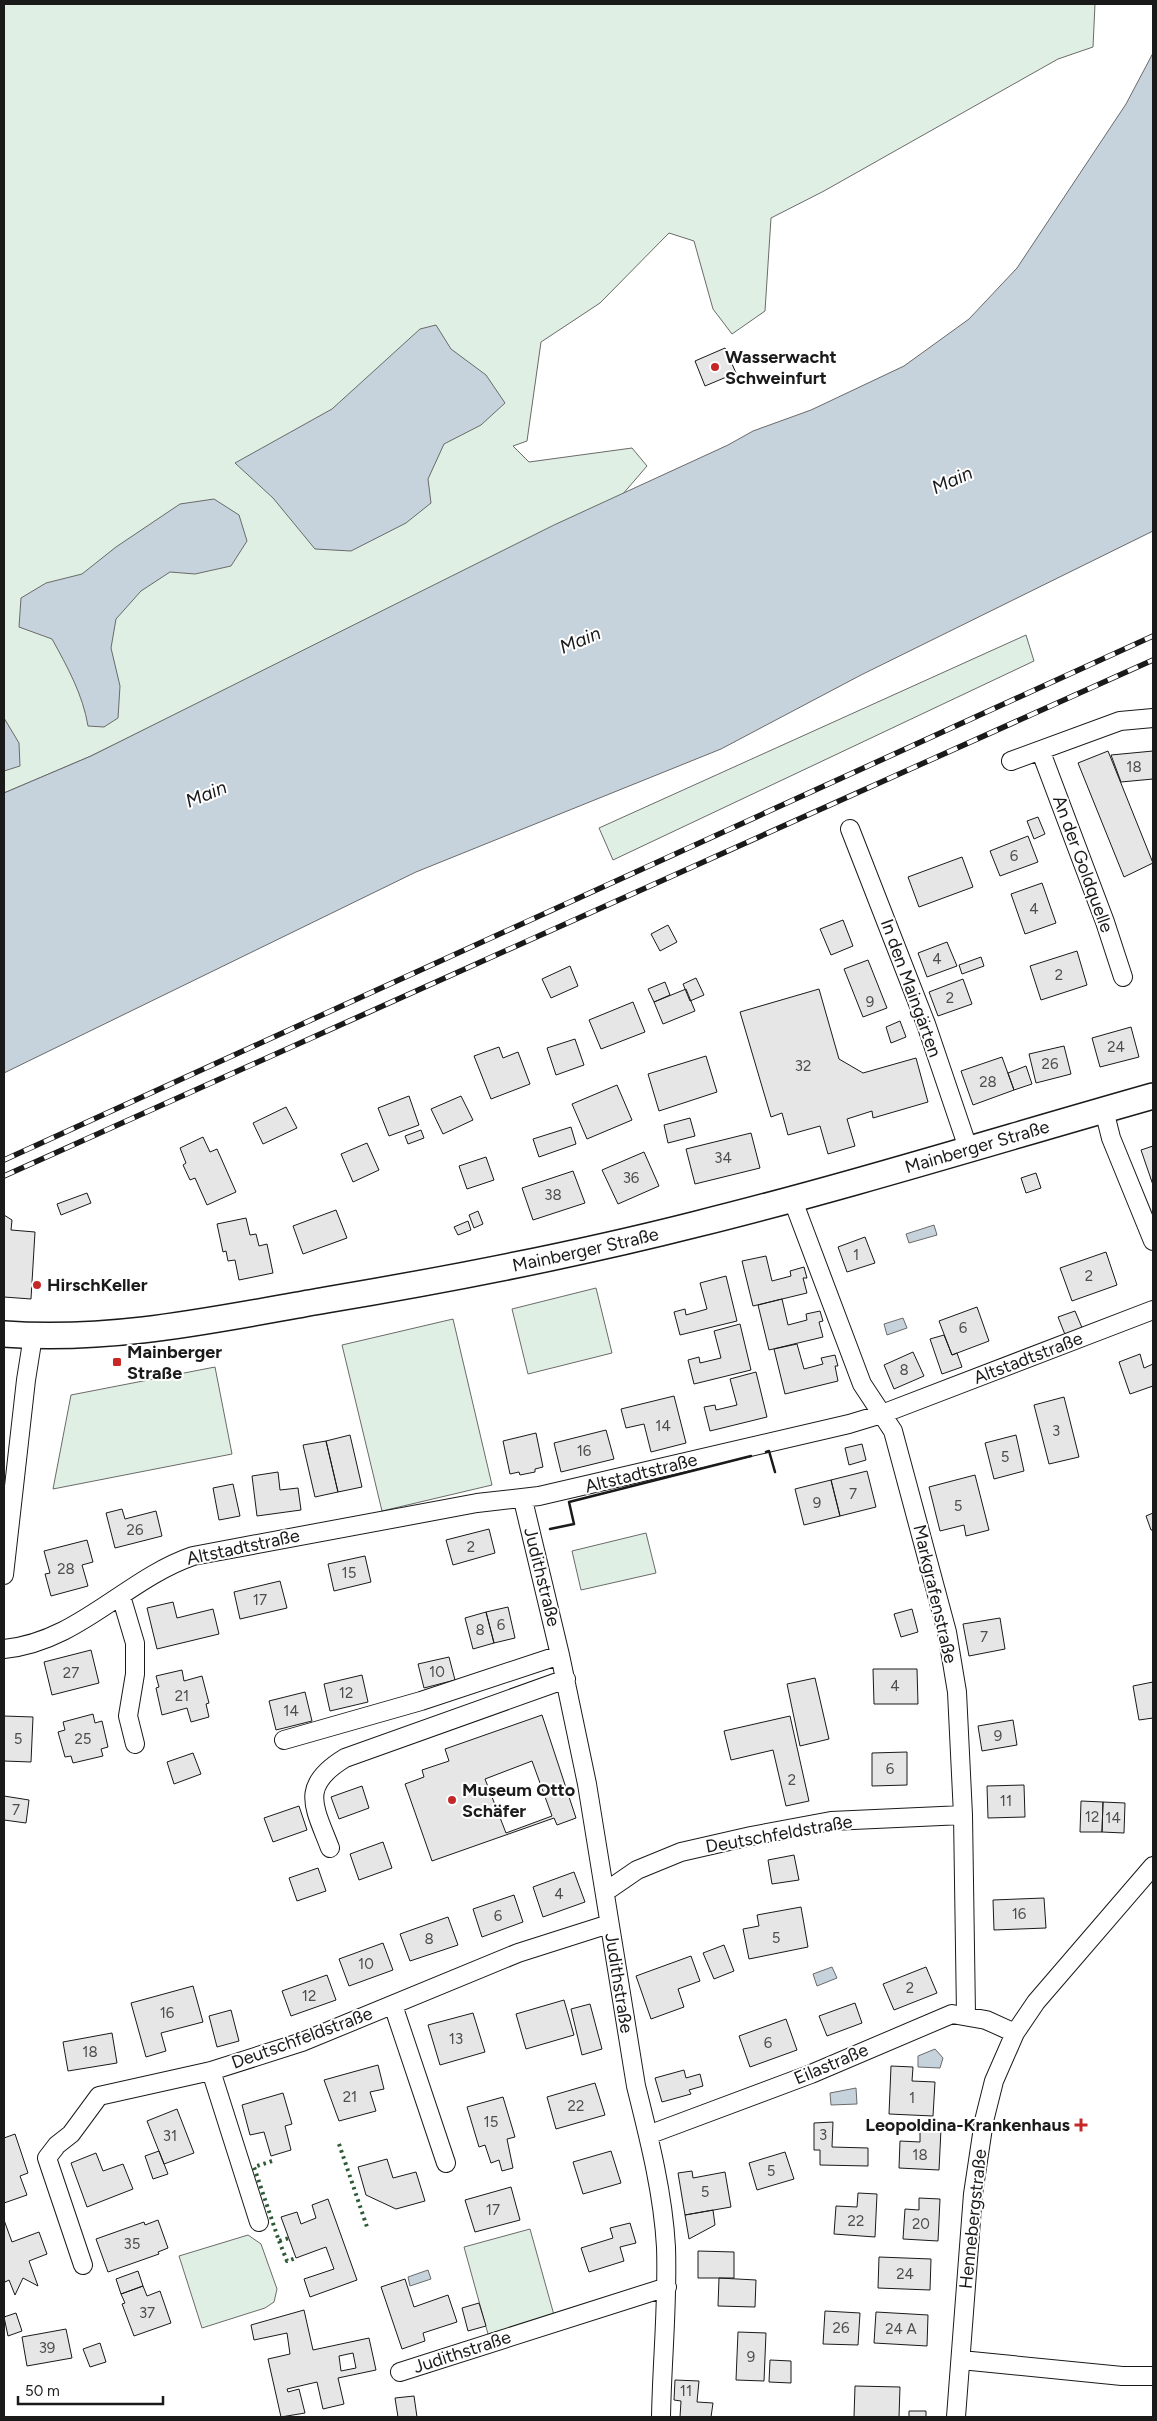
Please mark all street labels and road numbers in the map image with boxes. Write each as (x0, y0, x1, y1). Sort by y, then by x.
street label: An der Goldquelle (1048, 792, 1118, 936)
street label: In den Maingärten (876, 916, 946, 1060)
street label: Mainberger Straße (902, 1115, 1052, 1178)
street label: Mainberger Straße (510, 1223, 661, 1277)
street label: Altstadtstraße (970, 1327, 1086, 1389)
street label: Altstadtstraße (583, 1448, 700, 1498)
street label: Markgrafenstraße (908, 1522, 962, 1666)
street label: Altstadtstraße (184, 1524, 302, 1570)
street label: Judithstraße (519, 1525, 565, 1629)
street label: Deutschfeldstraße (704, 1810, 854, 1858)
street label: Judithstraße (600, 1931, 638, 2035)
street label: Deutschfeldstraße (228, 2002, 376, 2074)
street label: Eilastraße (791, 2038, 872, 2089)
street label: Hennebergstraße (955, 2148, 991, 2290)
street label: Judithstraße (410, 2326, 514, 2378)

